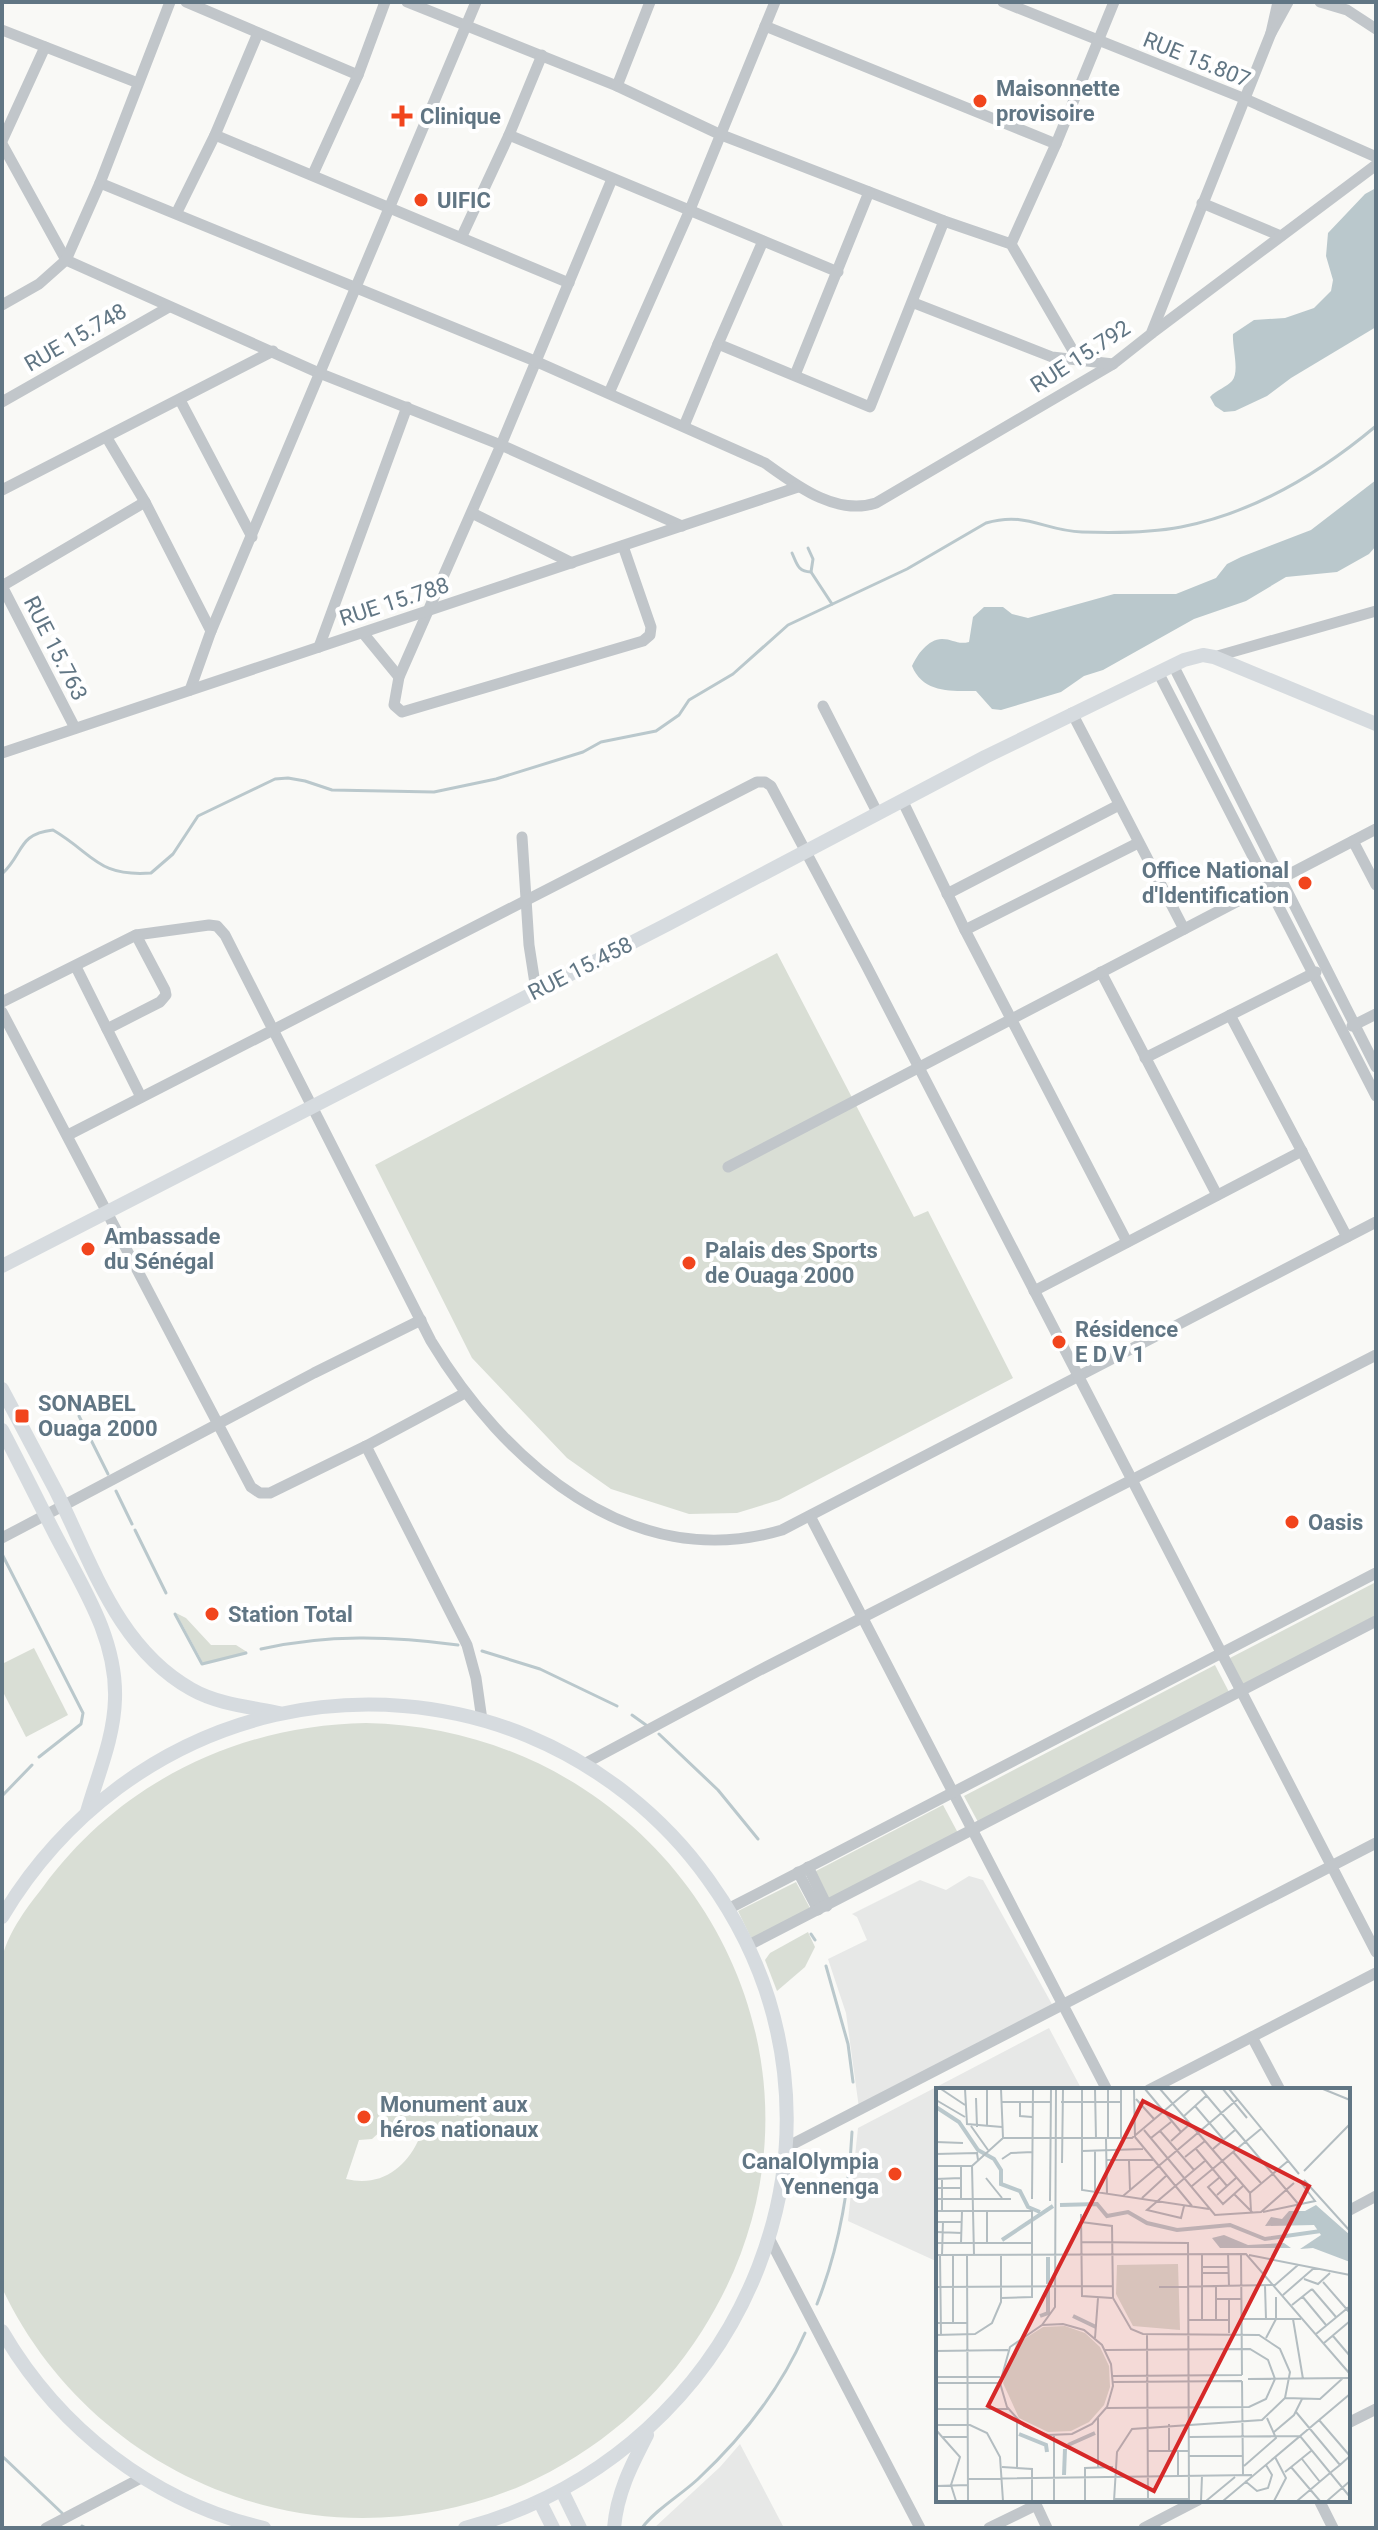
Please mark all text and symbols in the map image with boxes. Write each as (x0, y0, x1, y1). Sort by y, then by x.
street label: RUE 15.807 (1140, 27, 1254, 92)
place label: Maisonnette provisoire (996, 76, 1120, 126)
marker: Maisonnette provisoire (971, 92, 989, 110)
place label: Clinique (420, 104, 501, 129)
marker: Clinique (391, 105, 413, 127)
place label: UIFIC (437, 188, 491, 213)
marker: UIFIC (412, 191, 430, 209)
street label: RUE 15.748 (20, 298, 131, 377)
street label: RUE 15.792 (1026, 315, 1135, 398)
street label: RUE 15.788 (336, 572, 452, 631)
street label: RUE 15.763 (19, 592, 92, 704)
place label: Office National d'Identification (1142, 858, 1289, 908)
marker: Office National d'Identification (1296, 874, 1314, 892)
street label: RUE 15.458 (524, 932, 636, 1005)
place label: Ambassade du Sénégal (104, 1224, 220, 1274)
place label: Palais des Sports de Ouaga 2000 (705, 1238, 878, 1288)
marker: Ambassade du Sénégal (79, 1240, 97, 1258)
marker: Palais des Sports de Ouaga 2000 (680, 1254, 698, 1272)
place label: Résidence E D V 1 (1075, 1317, 1178, 1367)
marker: Résidence E D V 1 (1050, 1333, 1068, 1351)
place label: SONABEL Ouaga 2000 (38, 1391, 158, 1441)
marker: SONABEL Ouaga 2000 (13, 1407, 31, 1425)
place label: Oasis (1308, 1510, 1363, 1535)
marker: Oasis (1283, 1513, 1301, 1531)
place label: Station Total (228, 1602, 353, 1627)
marker: Station Total (203, 1605, 221, 1623)
inset map (936, 2088, 1350, 2502)
place label: Monument aux héros nationaux (380, 2092, 539, 2142)
marker: Monument aux héros nationaux (355, 2108, 373, 2126)
place label: CanalOlympia Yennenga (742, 2149, 879, 2199)
marker: CanalOlympia Yennenga (886, 2165, 904, 2183)

